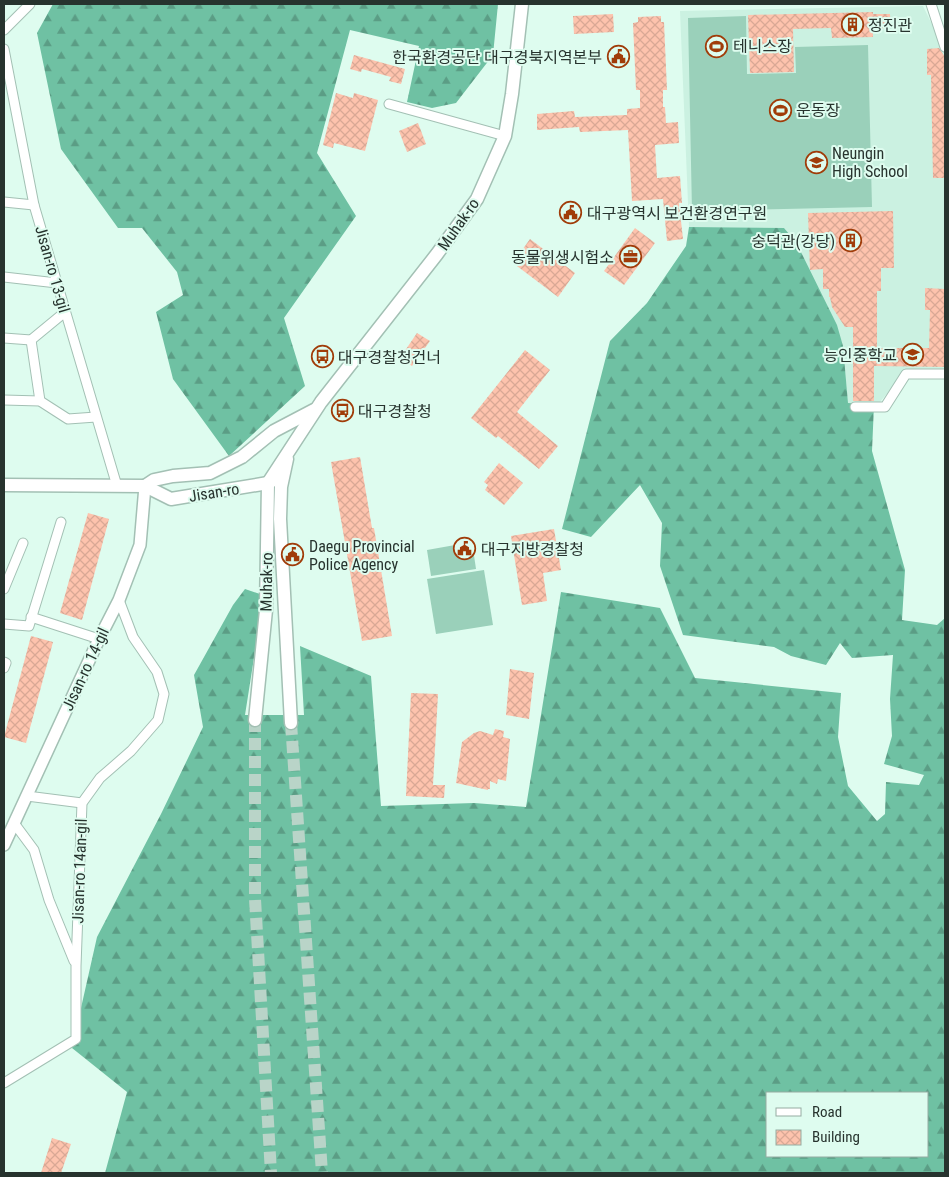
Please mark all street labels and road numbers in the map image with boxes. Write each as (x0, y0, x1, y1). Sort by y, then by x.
street label: Muhak-ro (434, 195, 483, 254)
street label: Jisan-ro 13-gil (31, 223, 74, 315)
street label: Jisan-ro (187, 479, 241, 506)
street label: Muhak-ro (256, 552, 277, 612)
street label: Jisan-ro 14-gil (58, 625, 113, 714)
street label: Jisan-ro 14an-gil (68, 818, 91, 924)

